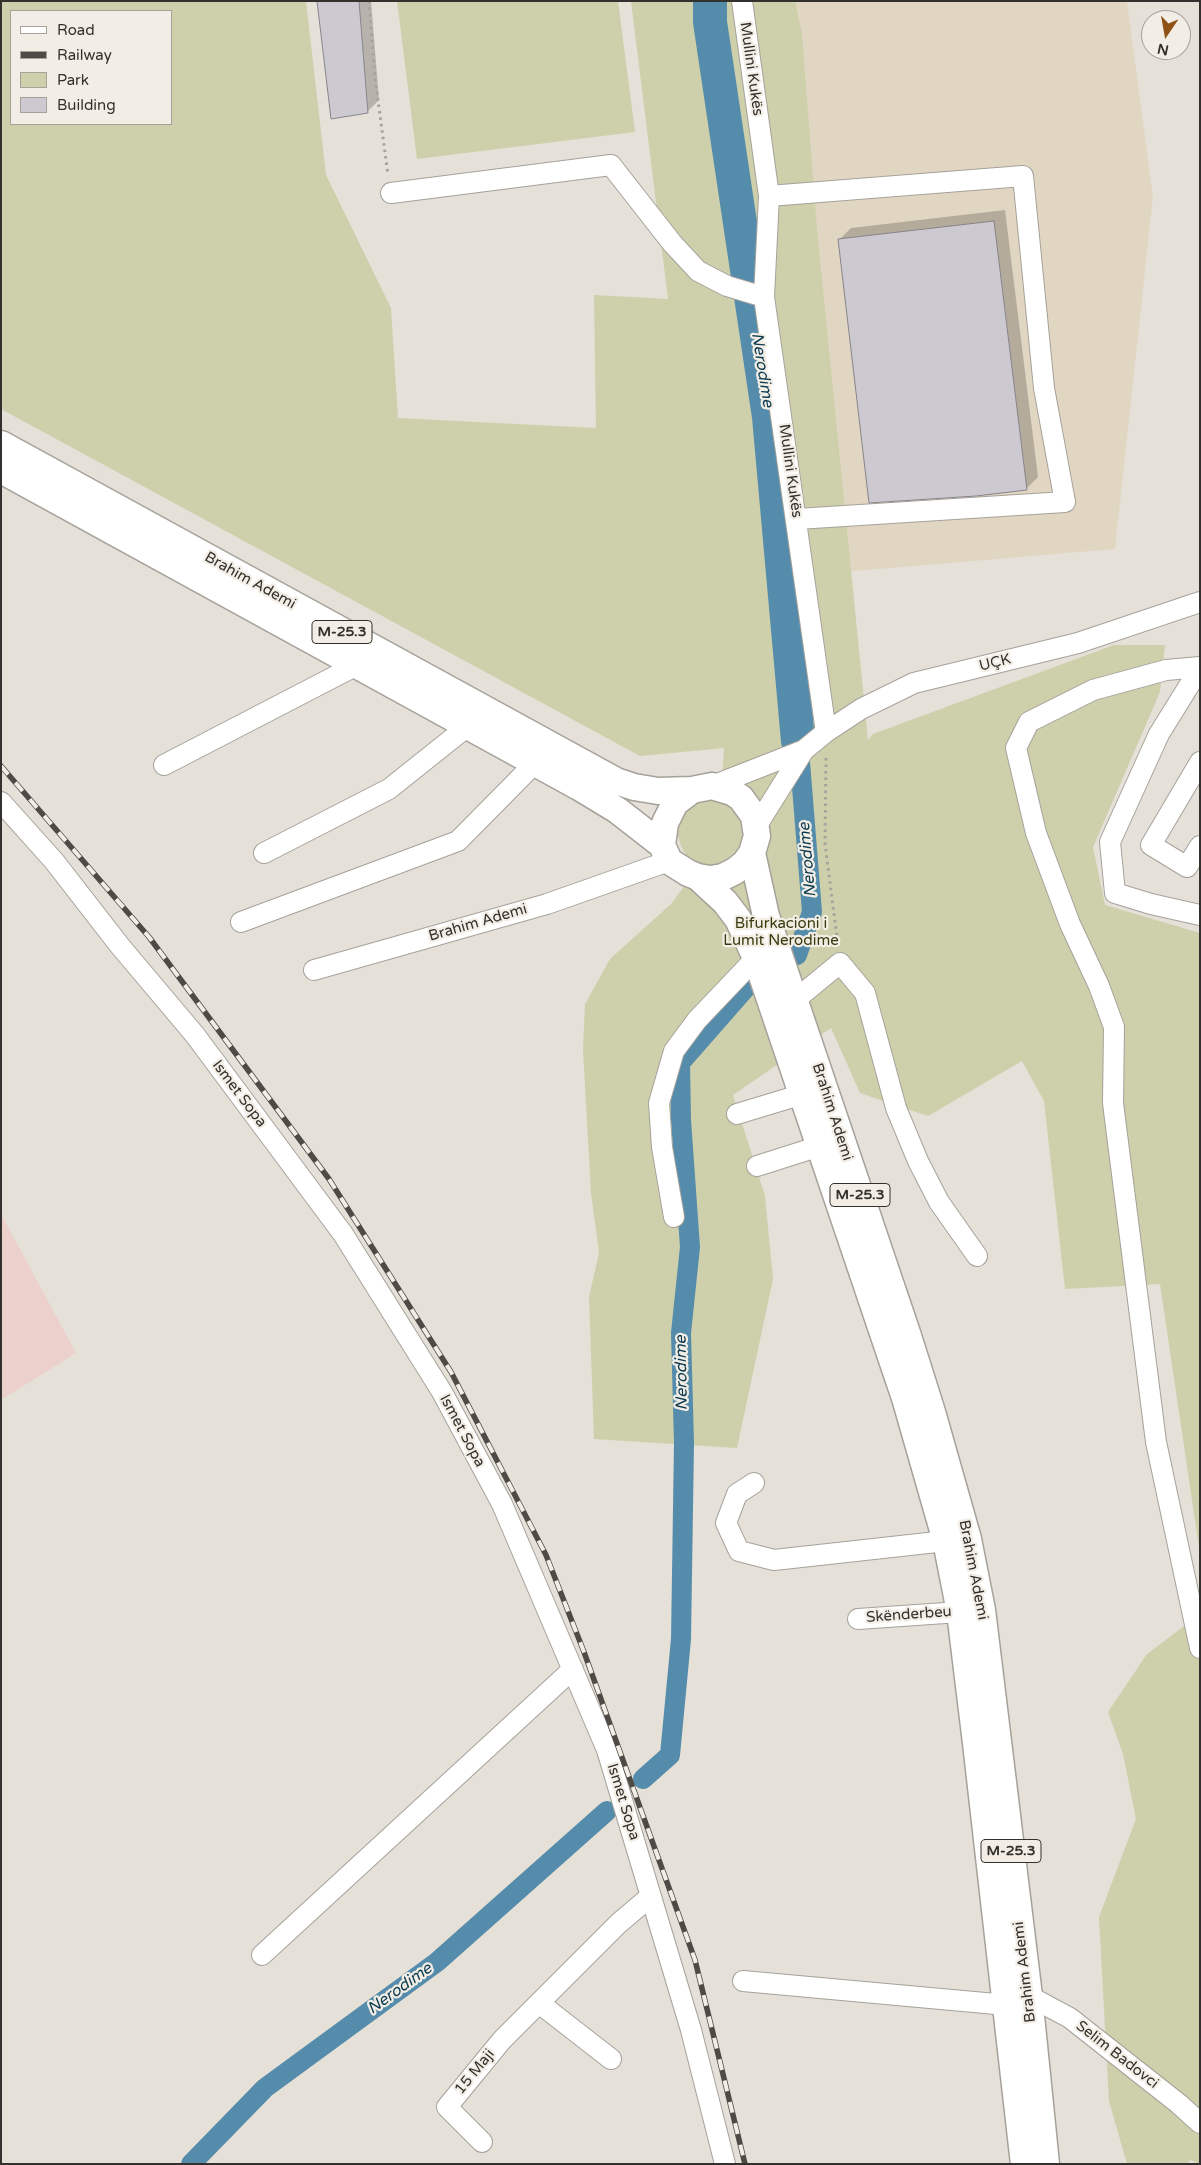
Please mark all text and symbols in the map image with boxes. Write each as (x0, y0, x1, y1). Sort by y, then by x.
legend (10, 10, 172, 125)
north arrow (1141, 10, 1191, 60)
text: Road (57, 21, 95, 39)
street label: Mullini Kukës (736, 21, 766, 117)
text: N (1156, 40, 1170, 59)
text: Railway (57, 46, 112, 64)
text: Park (57, 71, 89, 89)
text: Building (57, 96, 116, 114)
water label: Nerodime (747, 331, 777, 409)
street label: Mullini Kukës (775, 423, 805, 519)
street label: Brahim Ademi (201, 549, 299, 613)
road number: M-25.3 (312, 620, 372, 644)
street label: UÇK (977, 650, 1013, 676)
water label: Nerodime (795, 822, 821, 898)
street label: Brahim Ademi (427, 900, 529, 946)
park label: Bifurkacioni i Lumit Nerodime (723, 915, 839, 950)
street label: Ismet Sopa (208, 1057, 270, 1131)
street label: Brahim Ademi (808, 1061, 856, 1163)
road number: M-25.3 (830, 1184, 890, 1206)
water label: Nerodime (672, 1335, 692, 1411)
street label: Ismet Sopa (435, 1392, 489, 1470)
street label: Brahim Ademi (954, 1518, 992, 1622)
street label: Skënderbeu (866, 1603, 952, 1627)
street label: Ismet Sopa (603, 1761, 643, 1843)
road number: M-25.3 (981, 1840, 1041, 1862)
street label: Brahim Ademi (1010, 1921, 1040, 2023)
water label: Nerodime (364, 1959, 436, 2019)
street label: Selim Badovci (1072, 2017, 1162, 2093)
street label: 15 Maji (451, 2046, 499, 2098)

